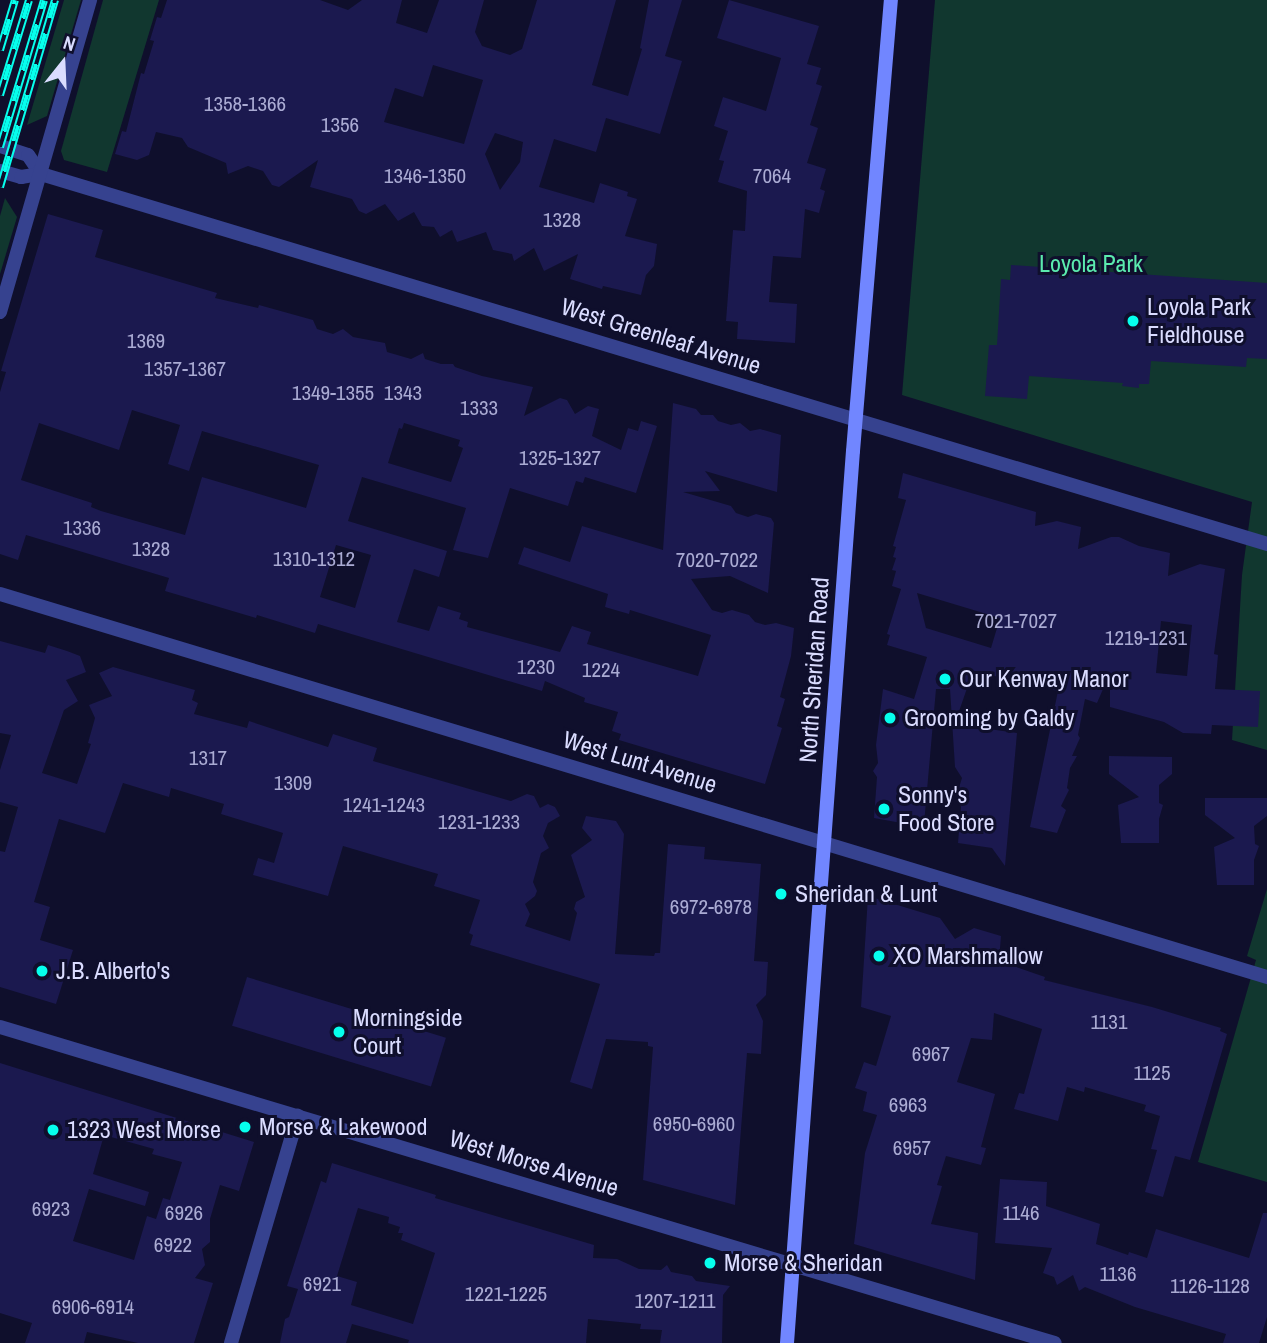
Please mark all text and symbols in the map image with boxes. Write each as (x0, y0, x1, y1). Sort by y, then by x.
north arrow (28, 28, 98, 98)
text: N (60, 29, 79, 57)
house number: 1358-1366 (204, 91, 286, 117)
house number: 1356 (321, 112, 359, 138)
house number: 1346-1350 (384, 163, 466, 189)
house number: 7064 (753, 163, 791, 189)
house number: 1328 (543, 207, 581, 233)
park label: Loyola Park (1039, 250, 1143, 278)
street label: West Greenleaf Avenue (557, 292, 765, 380)
place label: Loyola Park Fieldhouse (1147, 293, 1251, 349)
marker: Loyola Park Fieldhouse (1125, 313, 1141, 329)
house number: 1369 (127, 328, 165, 354)
house number: 1357-1367 (144, 356, 226, 382)
house number: 1349-1355 (292, 380, 374, 406)
house number: 1343 (384, 380, 422, 406)
house number: 1333 (460, 395, 498, 421)
house number: 1325-1327 (519, 445, 601, 471)
house number: 1336 (63, 515, 101, 541)
house number: 1328 (132, 536, 170, 562)
house number: 1310-1312 (273, 546, 355, 572)
house number: 7020-7022 (676, 547, 758, 573)
street label: North Sheridan Road (793, 576, 835, 764)
house number: 7021-7027 (975, 608, 1057, 634)
house number: 1219-1231 (1105, 625, 1187, 651)
house number: 1230 (517, 654, 555, 680)
house number: 1224 (582, 657, 620, 683)
place label: Our Kenway Manor (959, 665, 1129, 693)
marker: Our Kenway Manor (937, 671, 953, 687)
place label: Grooming by Galdy (904, 704, 1075, 732)
marker: Grooming by Galdy (882, 710, 898, 726)
street label: West Lunt Avenue (559, 725, 721, 799)
house number: 1317 (189, 745, 227, 771)
house number: 1309 (274, 770, 312, 796)
place label: Sonny's Food Store (898, 781, 994, 837)
house number: 1241-1243 (343, 792, 425, 818)
marker: Sonny's Food Store (876, 801, 892, 817)
house number: 1231-1233 (438, 809, 520, 835)
place label: Sheridan & Lunt (795, 880, 937, 908)
marker: Sheridan & Lunt (773, 886, 789, 902)
house number: 6972-6978 (670, 894, 752, 920)
place label: XO Marshmallow (893, 942, 1043, 970)
marker: XO Marshmallow (871, 948, 887, 964)
place label: J.B. Alberto's (56, 957, 171, 985)
marker: J.B. Alberto's (34, 963, 50, 979)
place label: Morningside Court (353, 1004, 462, 1060)
house number: 1131 (1090, 1009, 1128, 1035)
marker: Morningside Court (331, 1024, 347, 1040)
house number: 6967 (912, 1041, 950, 1067)
house number: 1125 (1133, 1060, 1171, 1086)
house number: 6963 (889, 1092, 927, 1118)
house number: 6950-6960 (653, 1111, 735, 1137)
place label: Morse & Lakewood (259, 1113, 427, 1141)
place label: 1323 West Morse (67, 1116, 221, 1144)
marker: Morse & Lakewood (237, 1119, 253, 1135)
marker: 1323 West Morse (45, 1122, 61, 1138)
street label: West Morse Avenue (445, 1123, 623, 1203)
house number: 6957 (893, 1135, 931, 1161)
house number: 6923 (32, 1196, 70, 1222)
house number: 6926 (165, 1200, 203, 1226)
house number: 1146 (1002, 1200, 1040, 1226)
house number: 6922 (154, 1232, 192, 1258)
place label: Morse & Sheridan (724, 1249, 883, 1277)
marker: Morse & Sheridan (702, 1255, 718, 1271)
house number: 1136 (1099, 1261, 1137, 1287)
house number: 6921 (303, 1271, 341, 1297)
house number: 1126-1128 (1170, 1273, 1250, 1299)
house number: 1221-1225 (465, 1281, 547, 1307)
house number: 1207-1211 (634, 1288, 716, 1314)
house number: 6906-6914 (52, 1294, 134, 1320)

